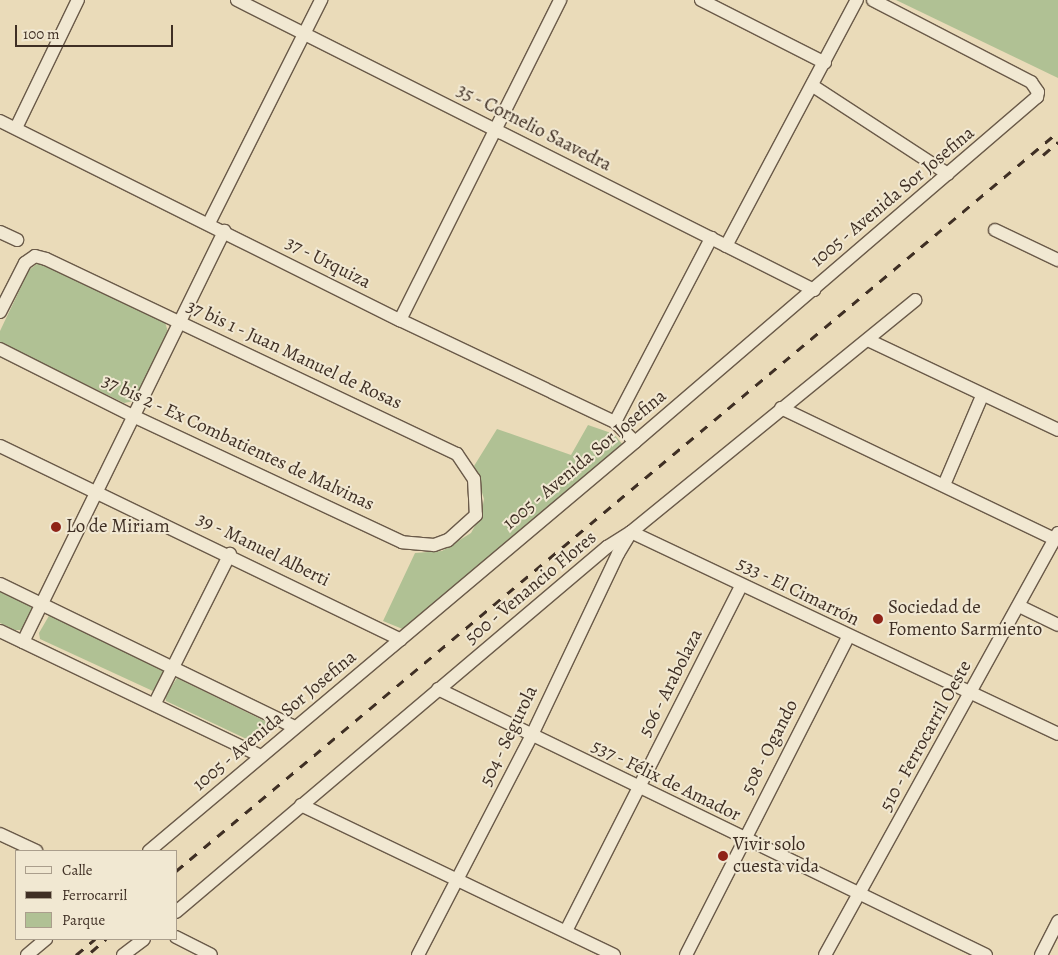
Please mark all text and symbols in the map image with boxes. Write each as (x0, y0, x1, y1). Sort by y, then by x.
scale bar (18, 15, 175, 47)
text: 100 m (23, 24, 60, 44)
street label: 35 - Cornelio Saavedra (453, 79, 615, 177)
street label: 1005 - Avenida Sor Josefina (806, 122, 980, 272)
street label: 37 - Urquiza (281, 232, 375, 294)
street label: 37 bis 1 - Juan Manuel de Rosas (182, 295, 406, 415)
street label: 37 bis 2 - Ex Combatientes de Malvinas (98, 370, 378, 516)
street label: 1005 - Avenida Sor Josefina (498, 385, 672, 535)
street label: 39 - Manuel Alberti (192, 508, 334, 592)
place label: Lo de Miriam (66, 516, 170, 538)
marker: Lo de Miriam (50, 521, 62, 533)
street label: 500 - Venancio Flores (460, 526, 602, 650)
street label: 533 - El Cimarrón (733, 552, 863, 632)
place label: Sociedad de Fomento Sarmiento (888, 597, 1042, 641)
marker: Sociedad de Fomento Sarmiento (872, 613, 884, 625)
street label: 506 - Arabolaza (634, 625, 708, 741)
street label: 1005 - Avenida Sor Josefina (188, 646, 362, 796)
street label: 510 - Ferrocarril Oeste (875, 656, 977, 816)
street label: 504 - Segurola (475, 682, 543, 790)
street label: 508 - Ogando (736, 696, 804, 798)
street label: 537 - Félix de Amador (587, 735, 745, 827)
place label: Vivir solo cuesta vida (733, 834, 819, 878)
legend (15, 850, 178, 940)
marker: Vivir solo cuesta vida (717, 850, 729, 862)
text: Calle (62, 860, 92, 880)
text: Ferrocarril (62, 885, 127, 905)
text: Parque (62, 910, 105, 930)

